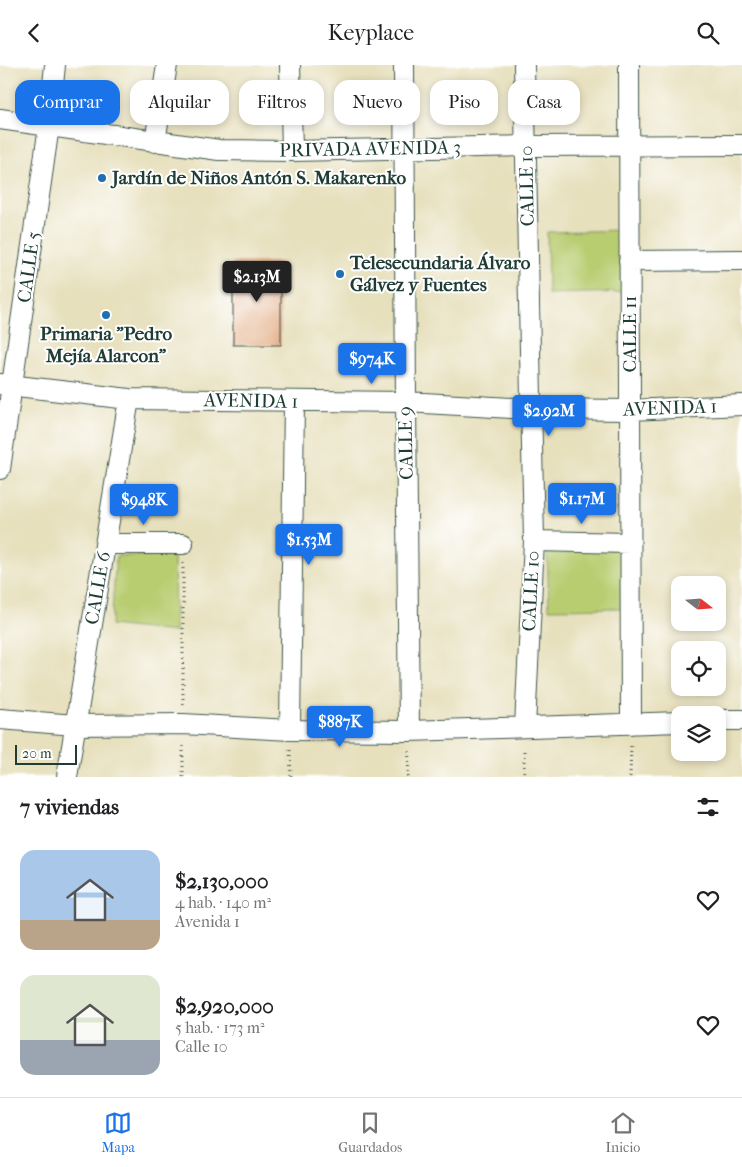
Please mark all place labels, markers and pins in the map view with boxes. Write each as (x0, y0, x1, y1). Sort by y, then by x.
place label: Jardín de Niños Antón S. Makarenko (110, 167, 406, 189)
marker: Jardín de Niños Antón S. Makarenko (96, 172, 108, 184)
place label: Telesecundaria Álvaro Gálvez y Fuentes (349, 251, 531, 296)
pin: $2.13M (216, 261, 298, 303)
marker: Telesecundaria Álvaro Gálvez y Fuentes (334, 268, 346, 280)
marker: Primaria "Pedro Mejía Alarcon" (100, 309, 112, 321)
place label: Primaria "Pedro Mejía Alarcon" (40, 323, 172, 367)
pin: $974K (337, 343, 407, 385)
pin: $2.92M (508, 395, 590, 437)
pin: $948K (109, 483, 179, 526)
pin: $1.17M (541, 483, 623, 525)
pin: $1.53M (268, 523, 350, 566)
pin: $887K (305, 705, 375, 748)

